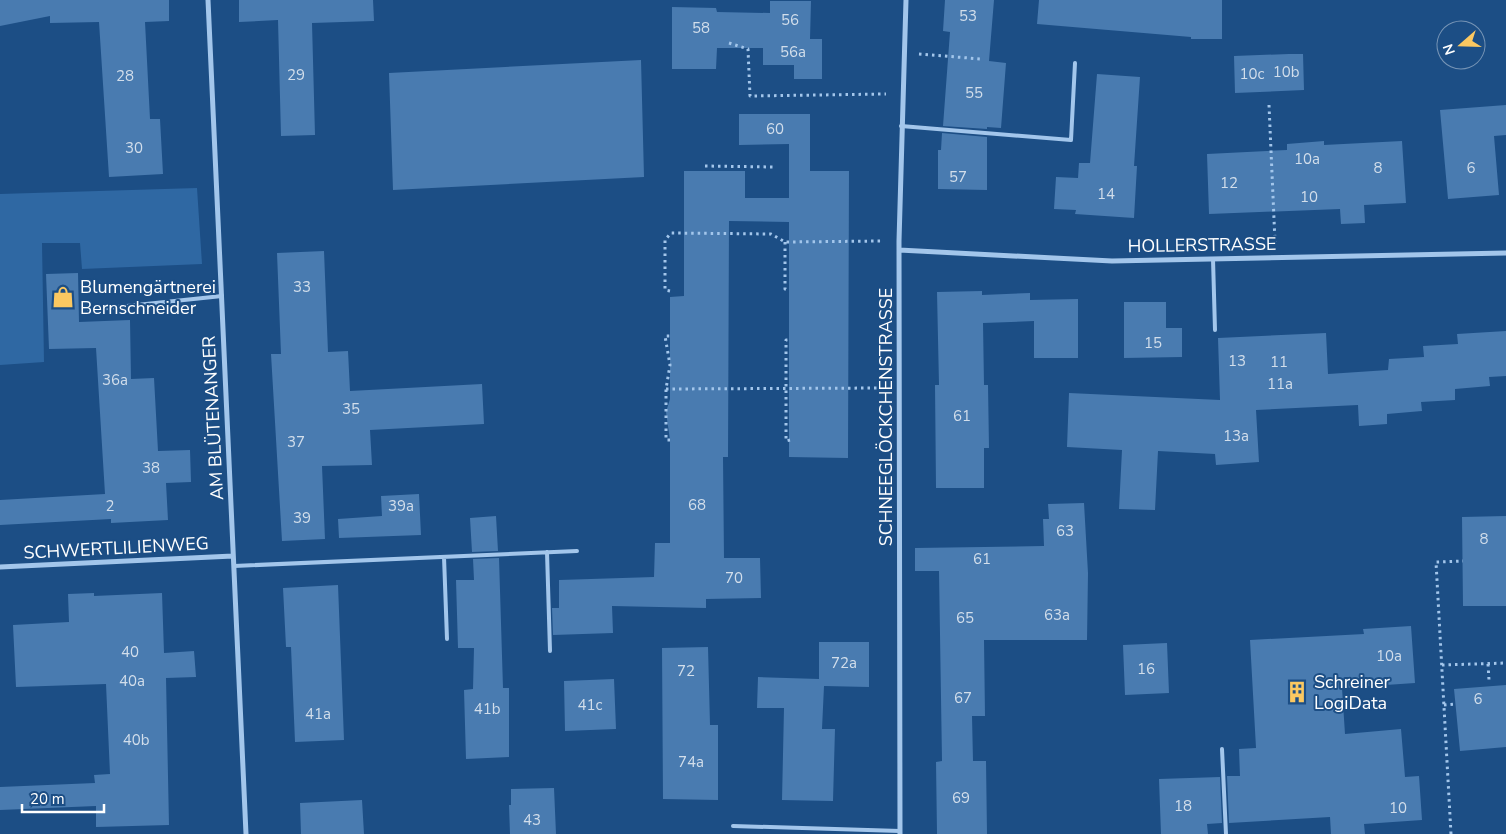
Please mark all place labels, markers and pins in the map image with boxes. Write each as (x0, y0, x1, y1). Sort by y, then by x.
place label: Blumengärtnerei Bernschneider (80, 275, 216, 320)
shop icon: Blumengärtnerei Bernschneider (50, 284, 76, 310)
place label: Schreiner LogiData (1314, 670, 1391, 715)
building icon: Schreiner LogiData (1284, 679, 1310, 705)

